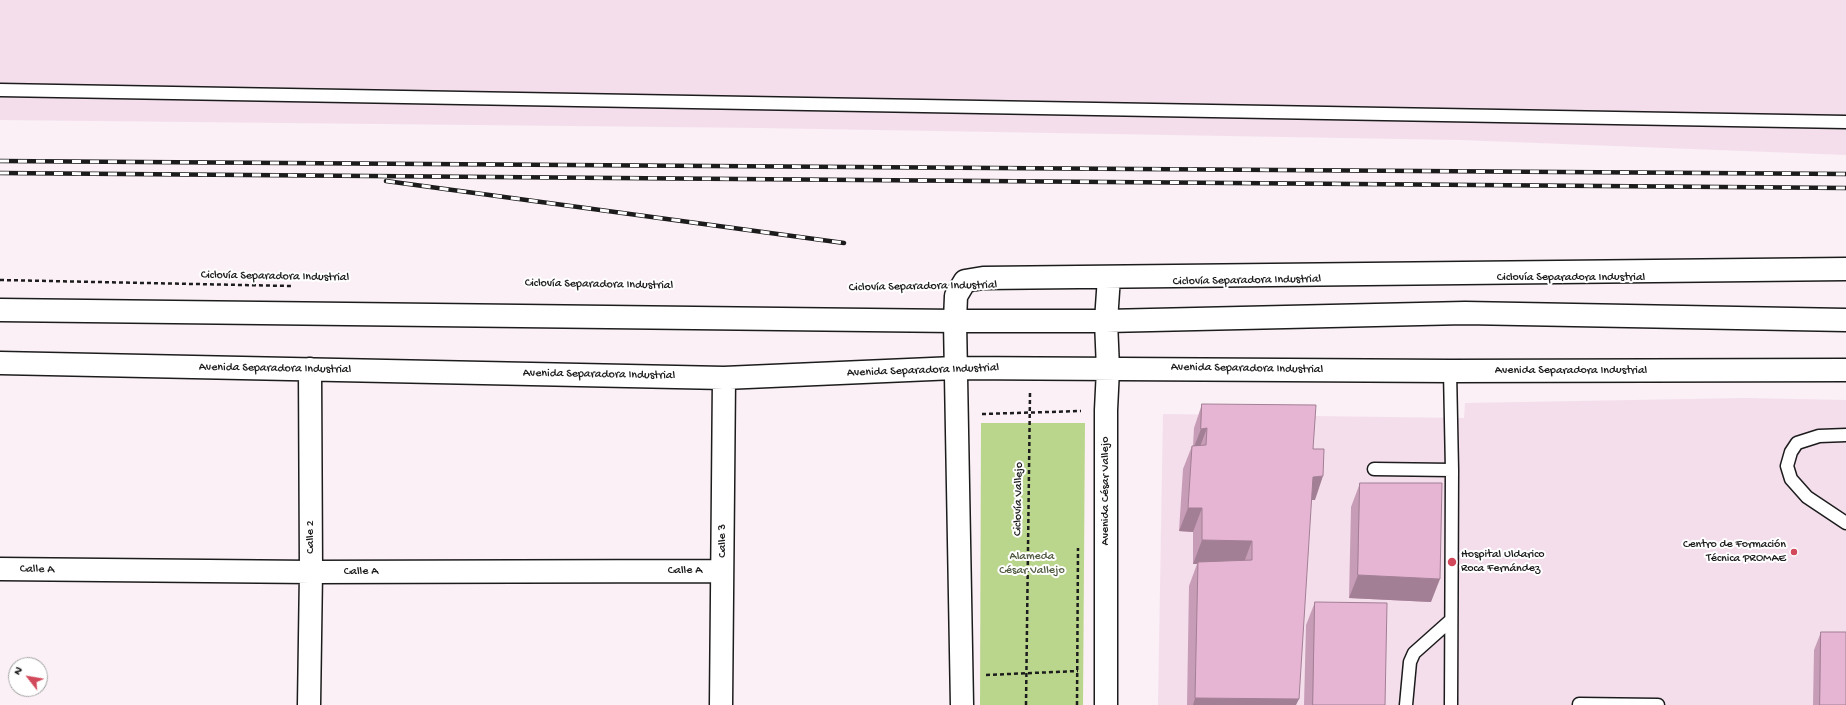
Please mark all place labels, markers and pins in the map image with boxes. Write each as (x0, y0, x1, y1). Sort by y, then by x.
place label: Centro de Formación Técnica PROMAE (1683, 538, 1786, 566)
marker: Centro de Formación Técnica PROMAE (1789, 547, 1799, 557)
place label: Hospital Uldarico Roca Fernández (1461, 548, 1544, 576)
marker: Hospital Uldarico Roca Fernández (1446, 556, 1458, 568)

